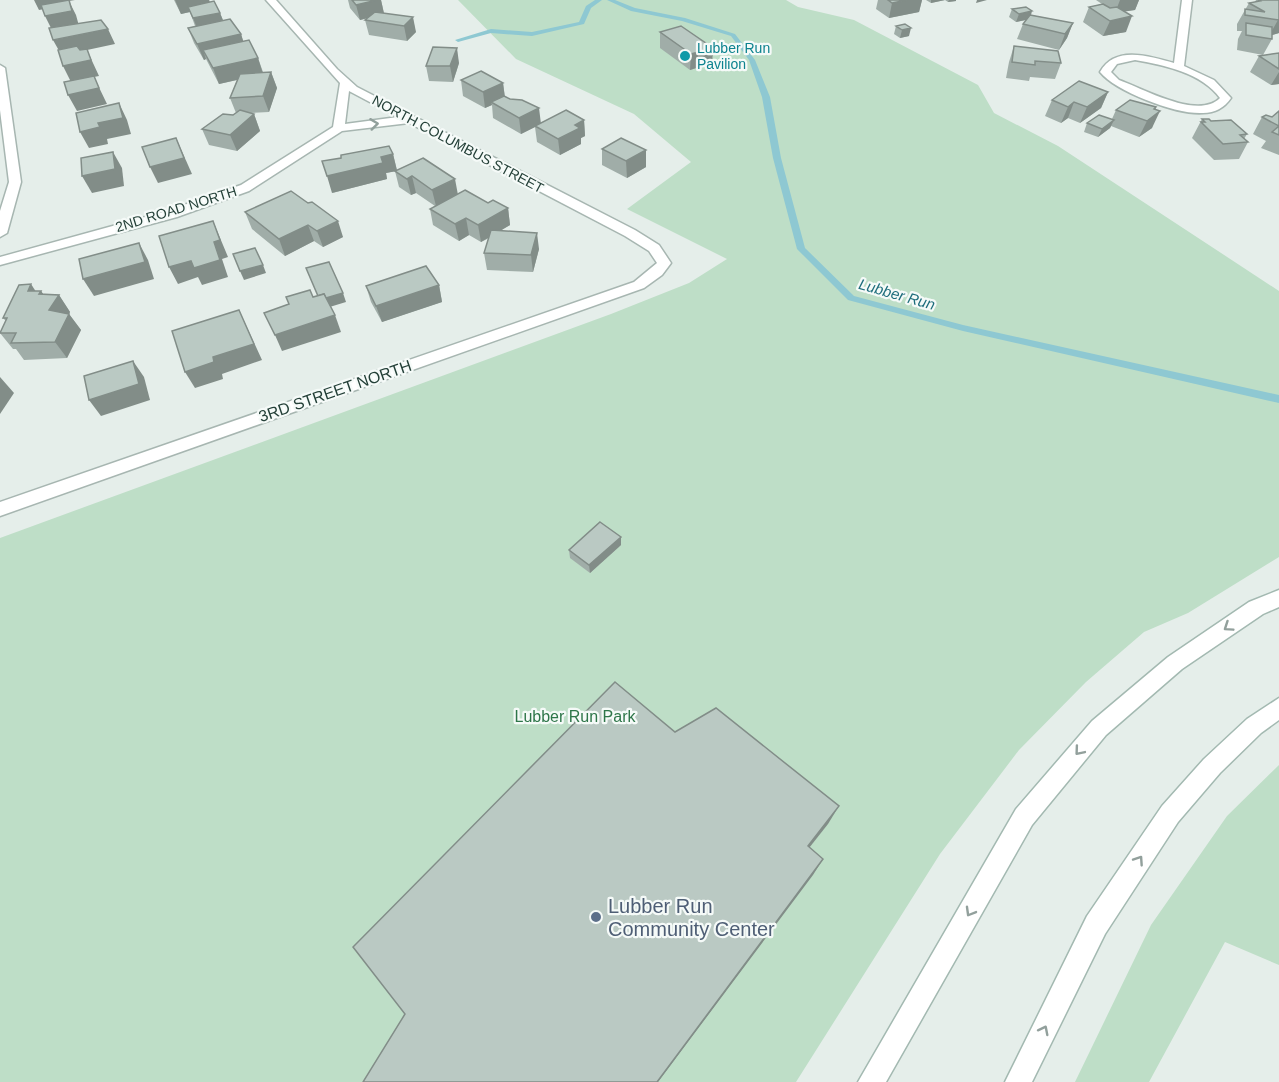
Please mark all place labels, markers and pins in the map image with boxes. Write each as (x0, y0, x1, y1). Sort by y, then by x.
place label: Lubber Run Pavilion (697, 40, 770, 72)
marker: Lubber Run Pavilion (678, 49, 692, 63)
place label: Lubber Run Community Center (608, 895, 775, 940)
marker: Lubber Run Community Center (589, 910, 603, 924)

